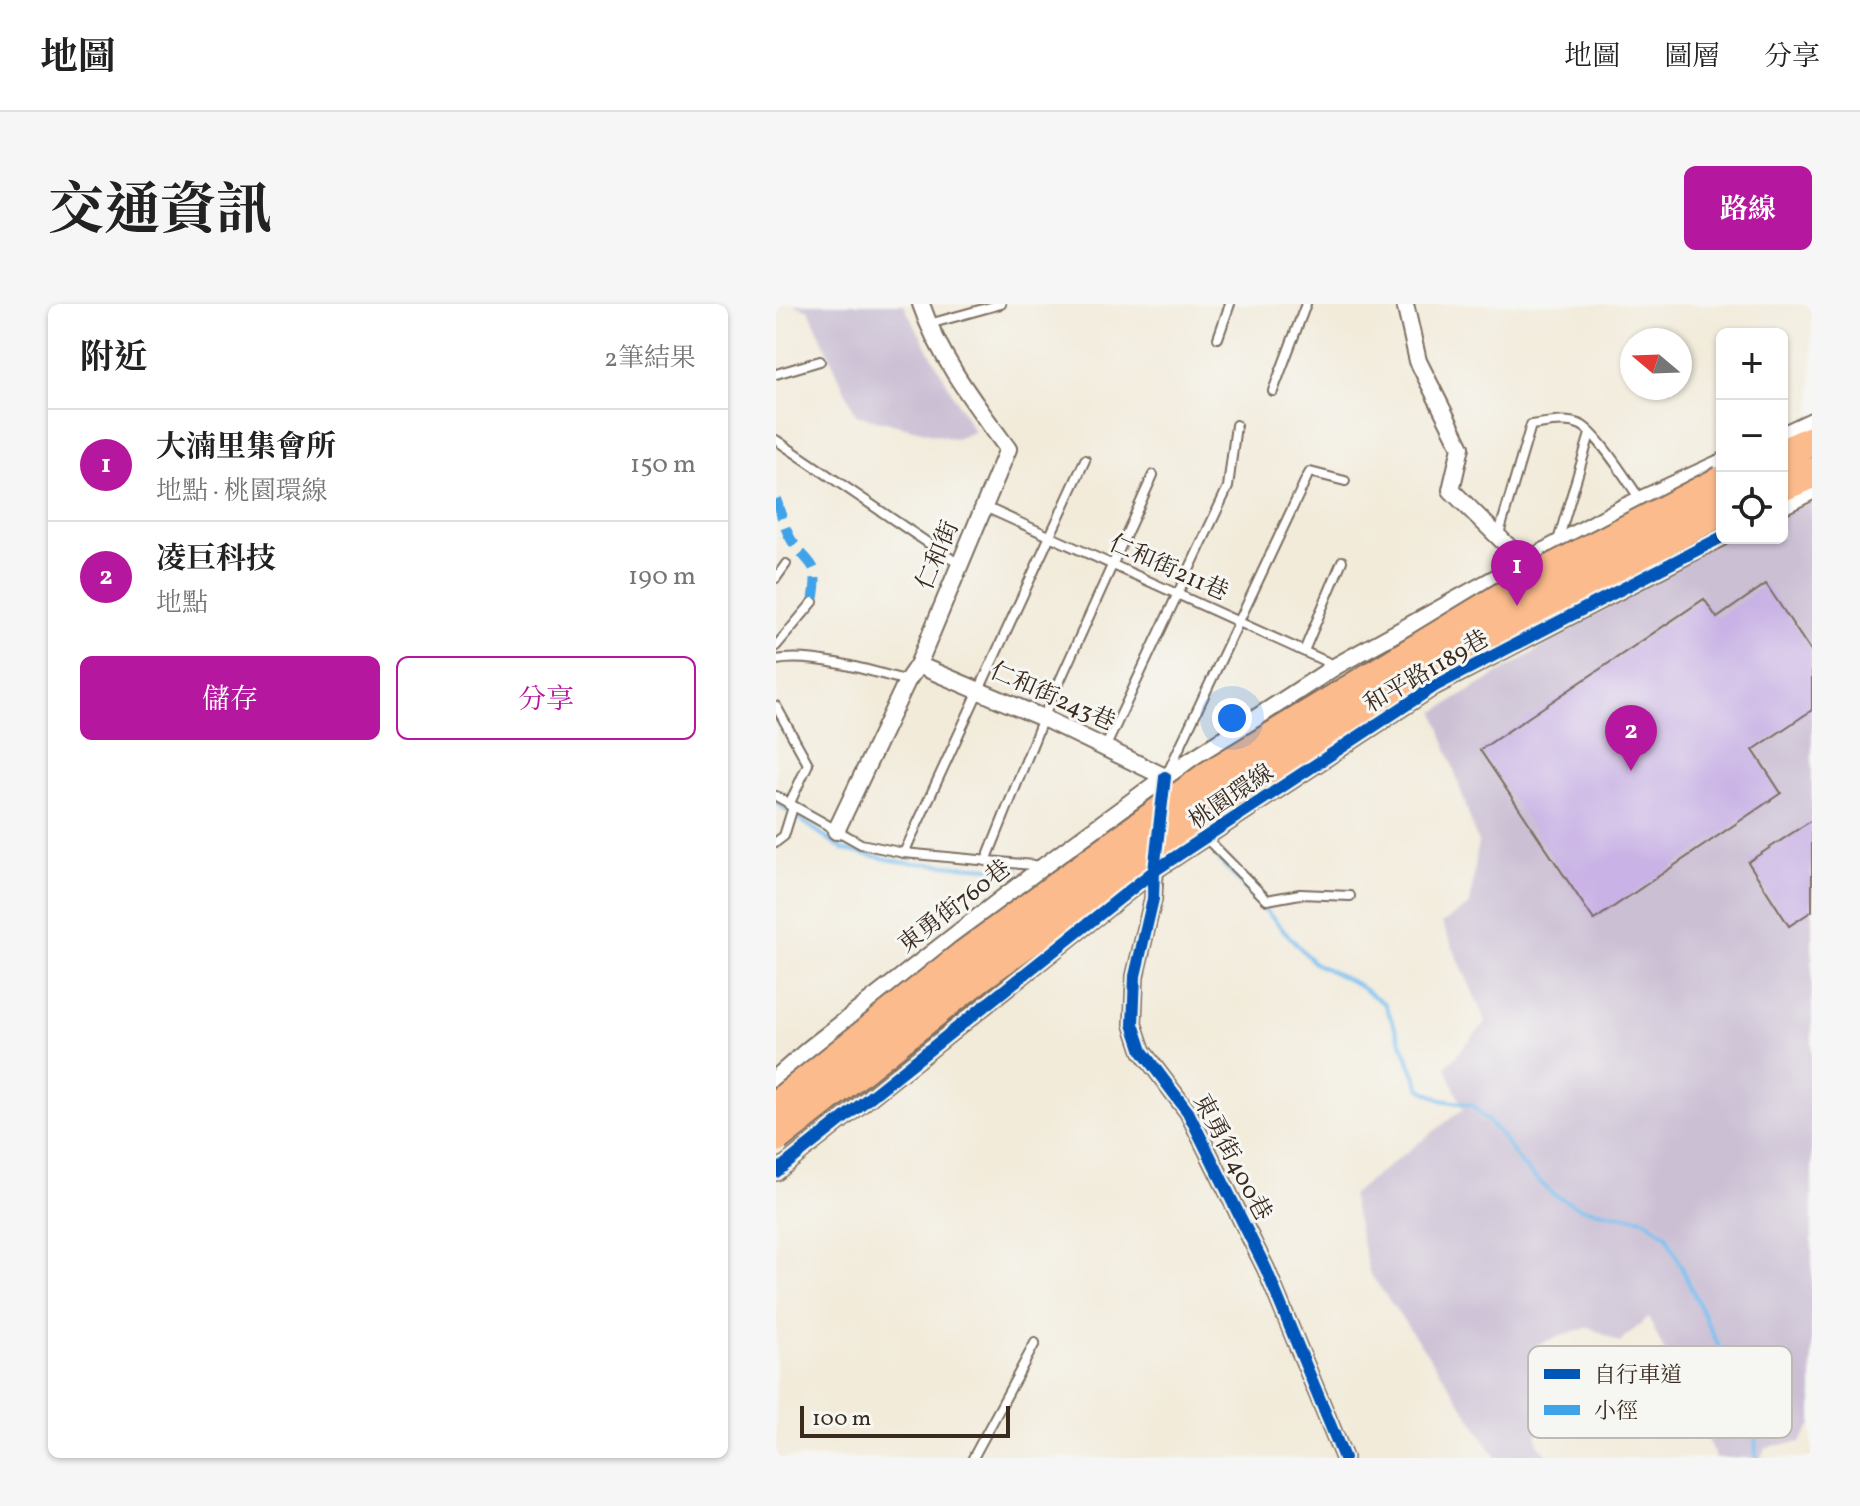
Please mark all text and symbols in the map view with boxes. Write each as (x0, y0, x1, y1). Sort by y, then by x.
text: 地圖 (40, 33, 116, 86)
text: 地圖 (1564, 38, 1620, 77)
text: 圖層 (1664, 38, 1720, 77)
text: 分享 (1764, 38, 1820, 77)
button: 路線 (1684, 166, 1812, 250)
text: 交通資訊 (48, 175, 272, 253)
north arrow (1620, 328, 1692, 400)
map controls (1716, 328, 1788, 544)
button: + (1716, 328, 1788, 400)
text: 附近 (80, 336, 148, 383)
text: 2筆結果 (604, 341, 696, 377)
button: − (1716, 400, 1788, 472)
text: 大湳里集會所 (156, 427, 336, 469)
text: 1 (101, 447, 111, 483)
text: 150 m (630, 447, 696, 483)
button: locate (1716, 472, 1788, 544)
text: 地點 · 桃園環線 (156, 474, 328, 510)
street label: 仁和街 (909, 516, 969, 596)
street label: 仁和街211巷 (1103, 527, 1233, 610)
text: 凌巨科技 (156, 539, 276, 581)
pin: 1 (1491, 540, 1543, 606)
text: 2 (99, 559, 113, 595)
text: 190 m (628, 559, 696, 595)
text: 地點 (156, 586, 208, 622)
street label: 和平路1189巷 (1358, 623, 1496, 722)
street label: 仁和街243巷 (984, 655, 1120, 741)
button: 儲存 (80, 656, 380, 740)
button: 分享 (396, 656, 696, 740)
your location (1212, 698, 1252, 738)
pin: 2 (1605, 705, 1657, 771)
street label: 桃園環線 (1183, 757, 1281, 839)
street label: 東勇街760巷 (892, 853, 1019, 962)
street label: 東勇街400巷 (1184, 1089, 1279, 1227)
legend (1528, 1346, 1792, 1438)
text: 自行車道 (1594, 1361, 1682, 1392)
text: 小徑 (1594, 1397, 1638, 1428)
scale bar (800, 1402, 1010, 1438)
text: 100 m (812, 1404, 871, 1435)

